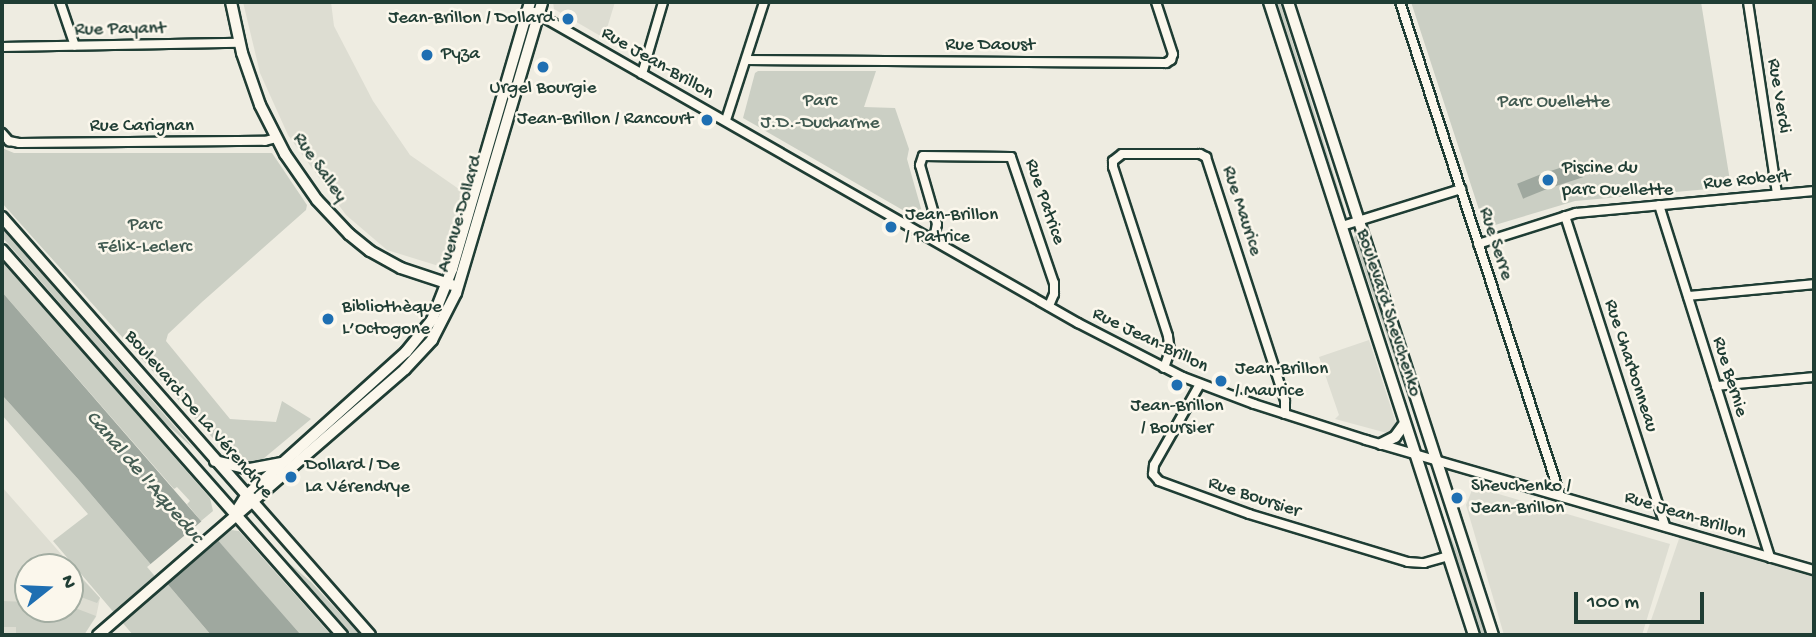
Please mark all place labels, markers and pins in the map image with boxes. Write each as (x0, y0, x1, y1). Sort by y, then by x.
place label: Jean-Brillon / Dollard (388, 8, 554, 30)
marker: Jean-Brillon / Dollard (560, 11, 576, 27)
place label: Pyza (441, 44, 480, 66)
marker: Pyza (419, 47, 435, 63)
marker: Urgel Bourgie (535, 59, 551, 75)
place label: Urgel Bourgie (490, 78, 596, 100)
place label: Jean-Brillon / Rancourt (517, 109, 693, 131)
marker: Jean-Brillon / Rancourt (699, 112, 715, 128)
place label: Piscine du parc Ouellette (1562, 158, 1673, 202)
marker: Piscine du parc Ouellette (1540, 172, 1556, 188)
place label: Jean-Brillon / Patrice (905, 205, 998, 249)
marker: Jean-Brillon / Patrice (883, 219, 899, 235)
place label: Bibliothèque L’Octogone (342, 297, 442, 341)
marker: Bibliothèque L’Octogone (320, 311, 336, 327)
place label: Jean-Brillon / Maurice (1235, 359, 1328, 403)
marker: Jean-Brillon / Maurice (1213, 373, 1229, 389)
marker: Jean-Brillon / Boursier (1169, 377, 1185, 393)
place label: Jean-Brillon / Boursier (1130, 396, 1224, 440)
place label: Dollard / De La Vérendrye (305, 455, 410, 499)
marker: Dollard / De La Vérendrye (283, 469, 299, 485)
place label: Shevchenko / Jean-Brillon (1471, 476, 1571, 520)
marker: Shevchenko / Jean-Brillon (1449, 490, 1465, 506)

